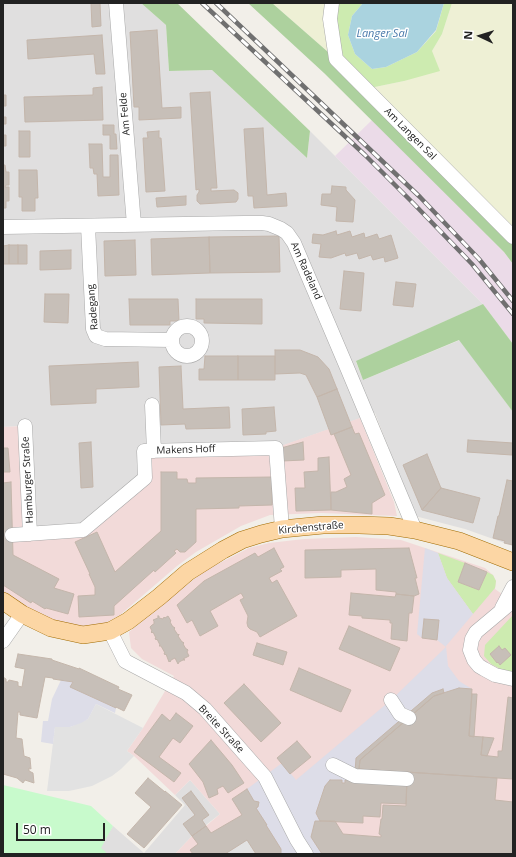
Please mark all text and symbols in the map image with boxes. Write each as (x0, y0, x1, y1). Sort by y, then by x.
north arrow (460, 16, 500, 56)
water label: Langer Sal (357, 27, 407, 41)
text: N (460, 30, 475, 40)
street label: Am Felde (117, 92, 133, 136)
street label: Am Langen Sal (382, 106, 438, 162)
street label: Am Radeland (288, 240, 324, 302)
street label: Radegang (85, 284, 101, 330)
street label: Hamburger Straße (20, 436, 36, 524)
street label: Makens Hoff (156, 443, 216, 457)
street label: Kirchenstraße (278, 519, 344, 537)
street label: Breite Straße (196, 703, 246, 755)
scale bar (18, 815, 107, 841)
text: 50 m (23, 821, 51, 838)

